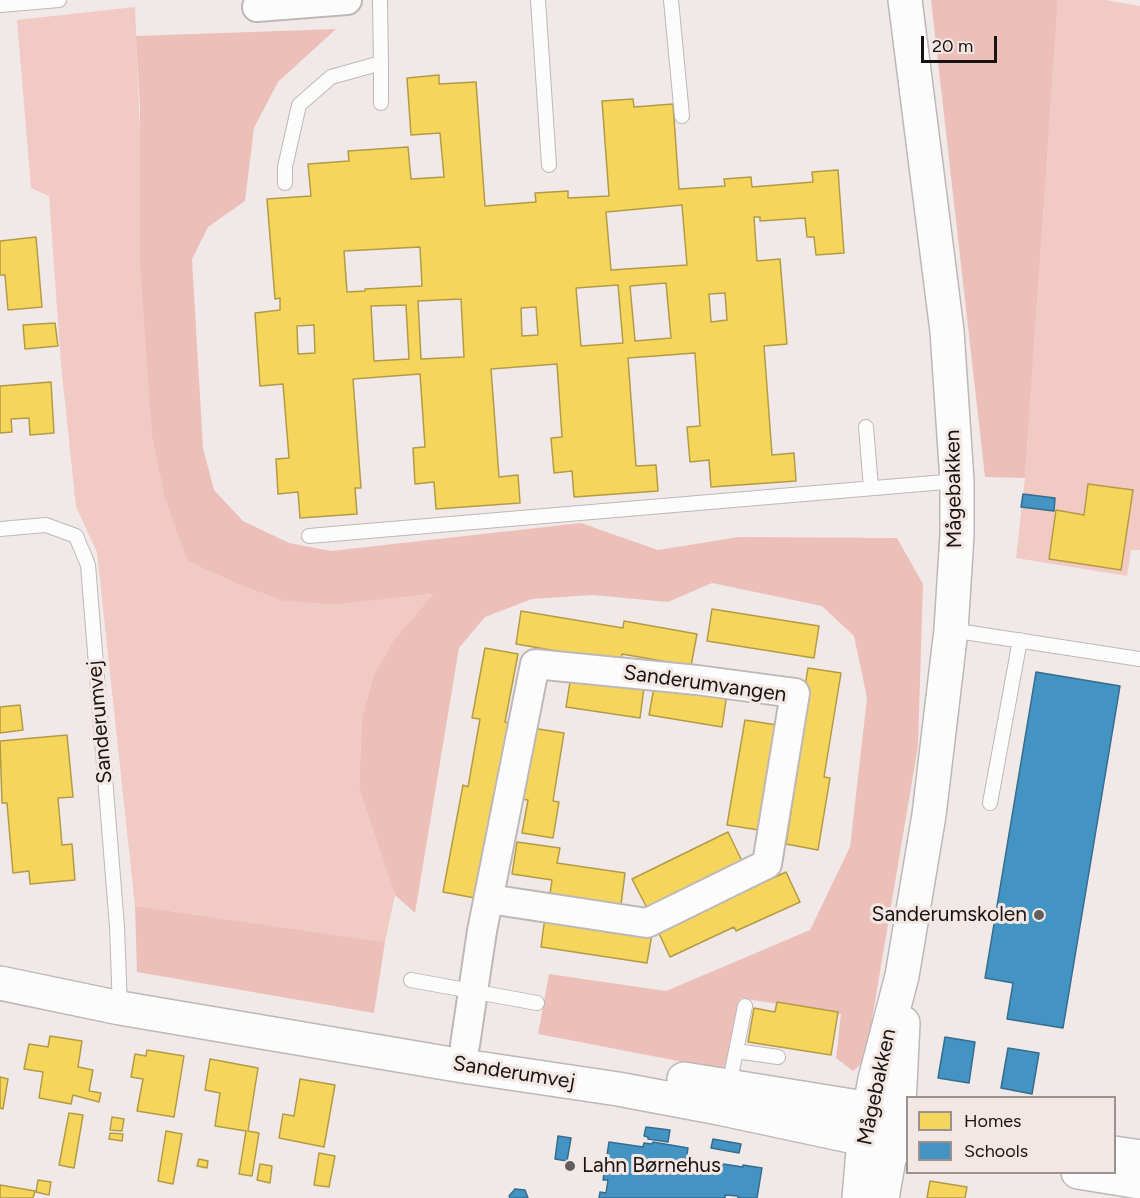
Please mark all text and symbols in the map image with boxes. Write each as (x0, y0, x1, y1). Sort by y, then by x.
scale bar (924, 24, 1000, 62)
text: 20 m (932, 35, 973, 57)
street label: Mågebakken (940, 429, 968, 549)
street label: Sanderumvej (82, 659, 118, 785)
street label: Sanderumvangen (622, 660, 788, 708)
place label: Sanderumskolen (871, 902, 1027, 928)
marker: Sanderumskolen (1032, 908, 1046, 922)
street label: Mågebakken (852, 1026, 902, 1148)
street label: Sanderumvej (451, 1051, 577, 1095)
legend (906, 1096, 1116, 1174)
text: Homes (964, 1110, 1022, 1132)
text: Schools (964, 1140, 1028, 1162)
place label: Lahn Børnehus (582, 1153, 721, 1179)
marker: Lahn Børnehus (563, 1159, 577, 1173)

